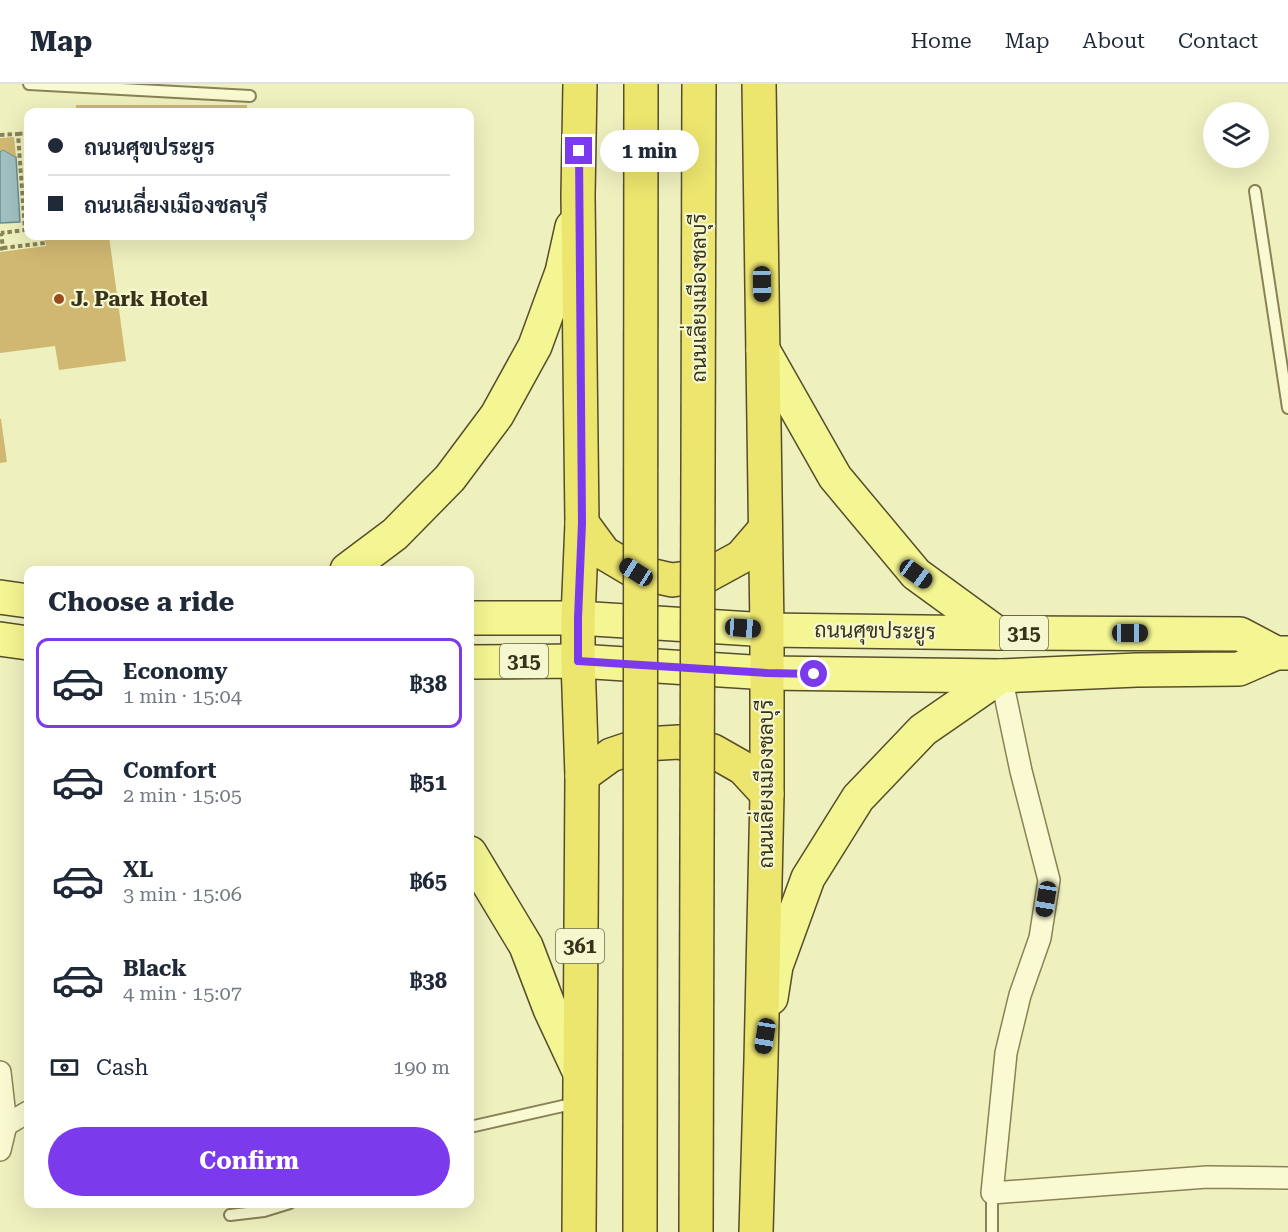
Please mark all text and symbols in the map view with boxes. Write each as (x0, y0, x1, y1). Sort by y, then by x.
text: Map (30, 25, 92, 58)
text: Home (911, 29, 972, 53)
text: Map (1005, 29, 1050, 53)
text: About (1083, 29, 1145, 53)
text: Contact (1178, 29, 1258, 53)
map controls (1203, 102, 1269, 168)
button: layers (1203, 102, 1269, 168)
callout: 1 min (600, 130, 699, 172)
text: ถนนศุขประยูร (84, 135, 215, 160)
route end (565, 137, 592, 164)
text: 1 min (622, 139, 677, 163)
text: ถนนเลี่ยงเมืองชลบุรี (84, 193, 267, 218)
street label: ถนนเลี่ยงเมืองชลบุรี (679, 213, 713, 383)
car (753, 266, 771, 302)
place label: J. Park Hotel (71, 287, 208, 311)
marker: J. Park Hotel (52, 292, 66, 306)
car (616, 555, 656, 589)
car (896, 556, 936, 592)
text: Choose a ride (48, 586, 234, 618)
road number: 315 (1000, 616, 1048, 650)
car (724, 618, 762, 638)
street label: ถนนศุขประยูร (814, 618, 936, 647)
car (1112, 624, 1148, 642)
road number: 315 (500, 644, 548, 678)
icon: car (51, 656, 105, 710)
text: Economy (123, 659, 227, 684)
route start (800, 660, 827, 687)
text: ฿38 (410, 671, 447, 696)
text: 1 min · 15:04 (123, 684, 242, 708)
street label: ถนนเลี่ยงเมืองชลบุรี (746, 699, 780, 869)
icon: car (51, 755, 105, 809)
text: Comfort (123, 758, 216, 783)
text: ฿51 (410, 770, 447, 795)
text: 2 min · 15:05 (123, 783, 242, 807)
icon: car (51, 854, 105, 908)
text: XL (123, 857, 153, 882)
text: ฿65 (410, 869, 447, 894)
car (1034, 880, 1058, 918)
text: 3 min · 15:06 (123, 882, 242, 906)
road number: 361 (556, 929, 604, 963)
icon: car (51, 953, 105, 1007)
text: Black (123, 956, 187, 981)
text: ฿38 (410, 968, 447, 993)
text: 4 min · 15:07 (123, 981, 242, 1005)
car (753, 1017, 777, 1055)
icon: cash (48, 1051, 81, 1084)
text: Cash (96, 1055, 148, 1080)
text: 190 m (393, 1055, 450, 1079)
button: Confirm (48, 1127, 450, 1196)

